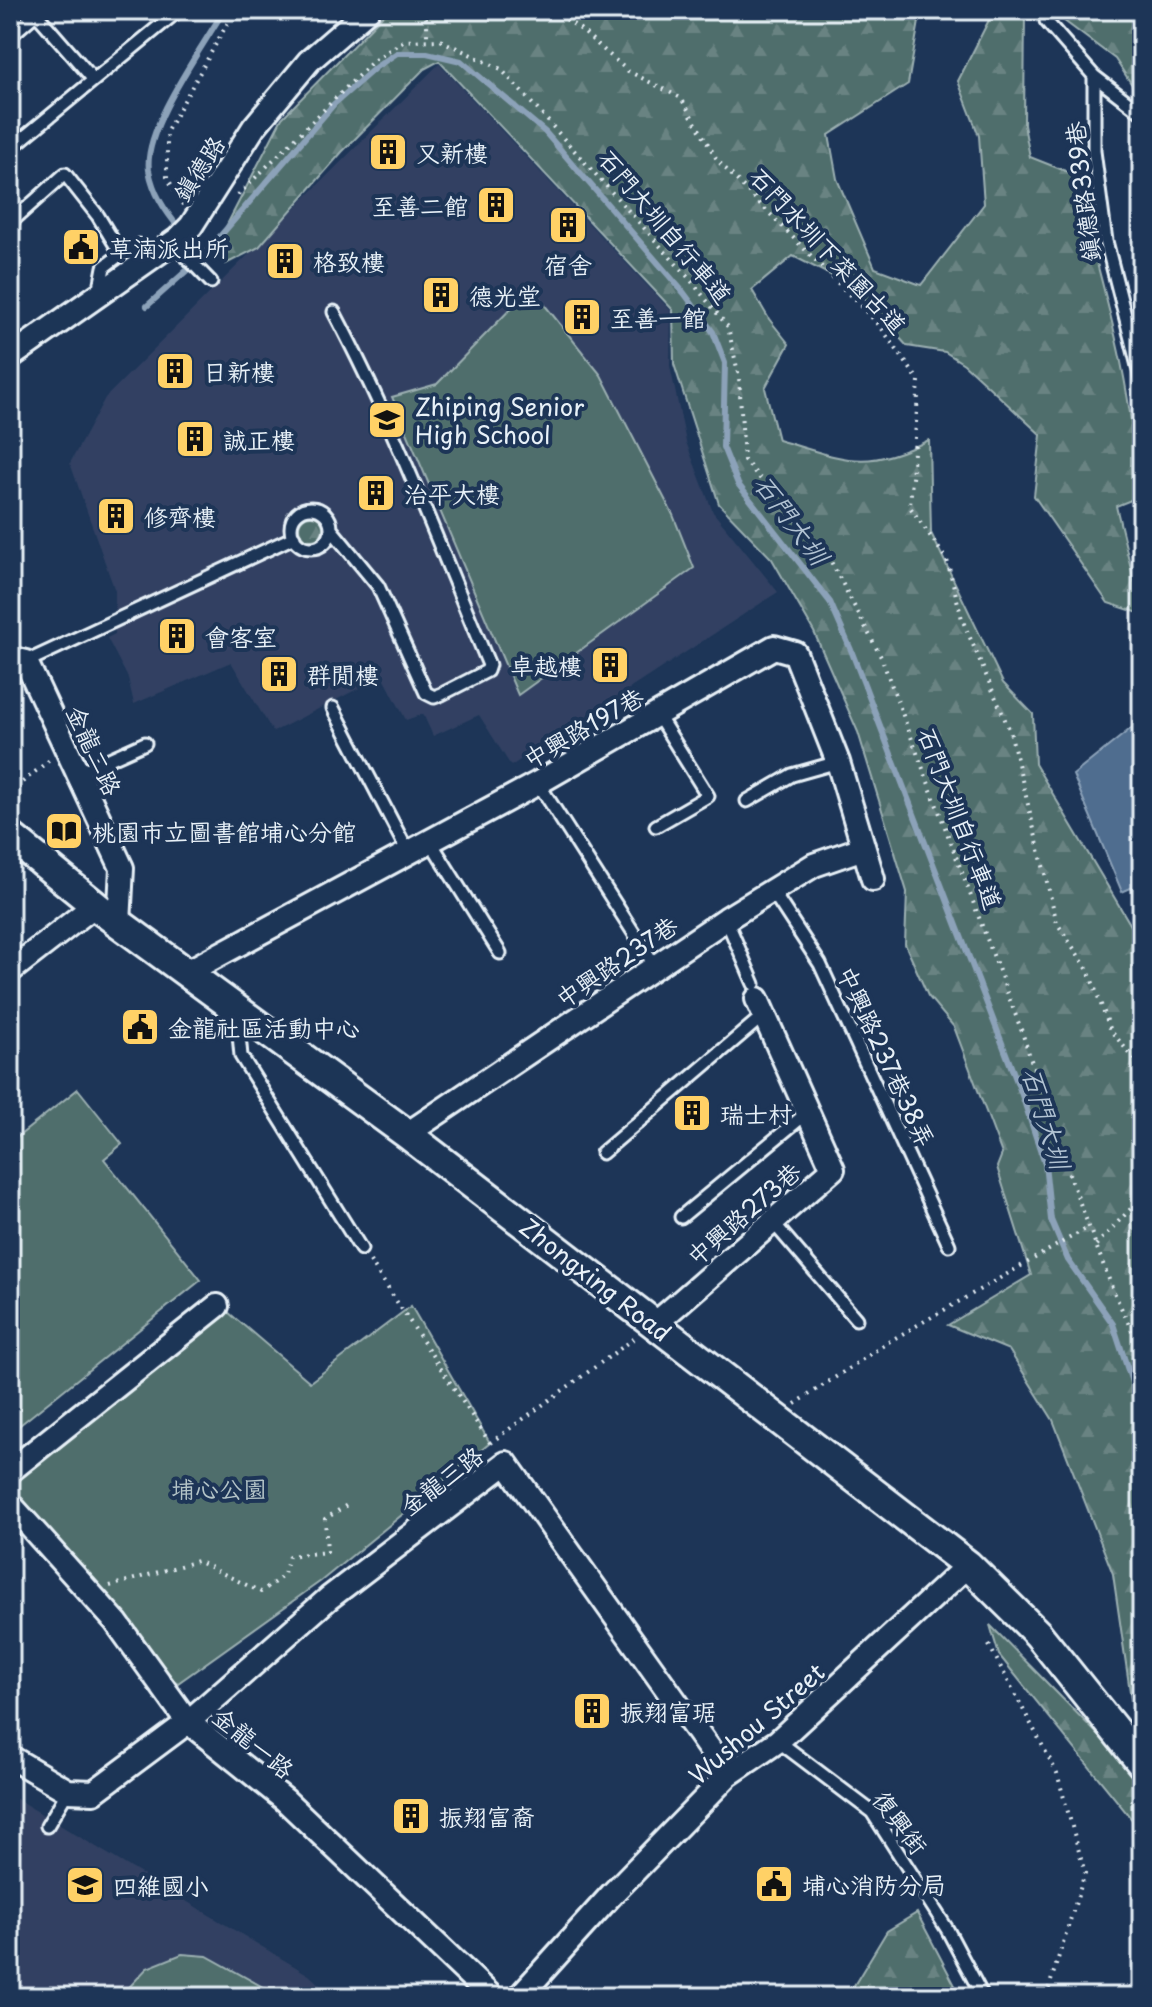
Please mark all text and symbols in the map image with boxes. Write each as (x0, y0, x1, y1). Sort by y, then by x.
street label: 鎮德路339巷 (1056, 120, 1108, 264)
street label: 鎮德路 (163, 128, 233, 208)
building icon: 又新樓 (367, 131, 409, 173)
place label: 又新樓 (416, 134, 488, 170)
street label: 石門大圳自行車道 (591, 141, 741, 311)
street label: 石門水圳下菜園古道 (742, 159, 916, 341)
building icon: 至善二館 (475, 184, 517, 226)
place label: 至善二館 (372, 187, 468, 223)
building icon: 宿舍 (547, 204, 589, 246)
public building icon: 草湳派出所 (60, 226, 102, 268)
place label: 草湳派出所 (109, 229, 229, 265)
building icon: 格致樓 (264, 240, 306, 282)
place label: 格致樓 (313, 243, 385, 279)
place label: 宿舍 (544, 246, 592, 282)
building icon: 德光堂 (420, 274, 462, 316)
place label: 德光堂 (469, 277, 541, 313)
building icon: 至善一館 (561, 296, 603, 338)
place label: 至善一館 (610, 299, 706, 335)
building icon: 日新樓 (154, 350, 196, 392)
place label: 日新樓 (203, 353, 275, 389)
place label: Zhiping Senior High School (415, 388, 584, 452)
school or university icon: Zhiping Senior High School (366, 399, 408, 441)
building icon: 誠正樓 (174, 418, 216, 460)
place label: 誠正樓 (223, 421, 295, 457)
water label: 石門大圳 (745, 466, 841, 575)
building icon: 治平大樓 (355, 472, 397, 514)
place label: 治平大樓 (404, 475, 500, 511)
building icon: 修齊樓 (95, 495, 137, 537)
place label: 修齊樓 (144, 498, 216, 534)
building icon: 會客室 (156, 615, 198, 657)
place label: 會客室 (205, 618, 277, 654)
building icon: 卓越樓 (589, 644, 631, 686)
place label: 卓越樓 (510, 647, 582, 683)
building icon: 群閒樓 (258, 653, 300, 695)
place label: 群閒樓 (307, 656, 379, 692)
street label: 中興路197巷 (516, 678, 650, 776)
street label: 金龍二路 (58, 699, 132, 801)
street label: 石門大圳自行車道 (910, 722, 1012, 914)
library icon: 桃園市立圖書館埔心分館 (43, 810, 85, 852)
place label: 桃園市立圖書館埔心分館 (92, 813, 356, 849)
street label: 中興路237巷 (548, 907, 684, 1015)
street label: 中興路237巷38弄 (829, 960, 945, 1152)
public building icon: 金龍社區活動中心 (119, 1006, 161, 1048)
place label: 金龍社區活動中心 (168, 1009, 360, 1045)
water label: 石門大圳 (1013, 1063, 1082, 1176)
building icon: 瑞士村 (671, 1092, 713, 1134)
place label: 瑞士村 (720, 1095, 792, 1131)
street label: 中興路273巷 (678, 1153, 808, 1273)
street label: Zhongxing Road (513, 1208, 679, 1350)
street label: 金龍三路 (392, 1437, 490, 1523)
park label: 埔心公園 (171, 1470, 267, 1506)
street label: Wushou Street (680, 1654, 832, 1792)
building icon: 振翔富琚 (571, 1690, 613, 1732)
place label: 振翔富琚 (620, 1693, 716, 1729)
street label: 金龍一路 (205, 1698, 303, 1786)
street label: 復興街 (865, 1782, 937, 1862)
building icon: 振翔富裔 (390, 1795, 432, 1837)
place label: 振翔富裔 (439, 1798, 535, 1834)
public building icon: 埔心消防分局 (753, 1863, 795, 1905)
school or university icon: 四維國小 (64, 1864, 106, 1906)
place label: 埔心消防分局 (802, 1866, 946, 1902)
place label: 四維國小 (113, 1867, 209, 1903)

